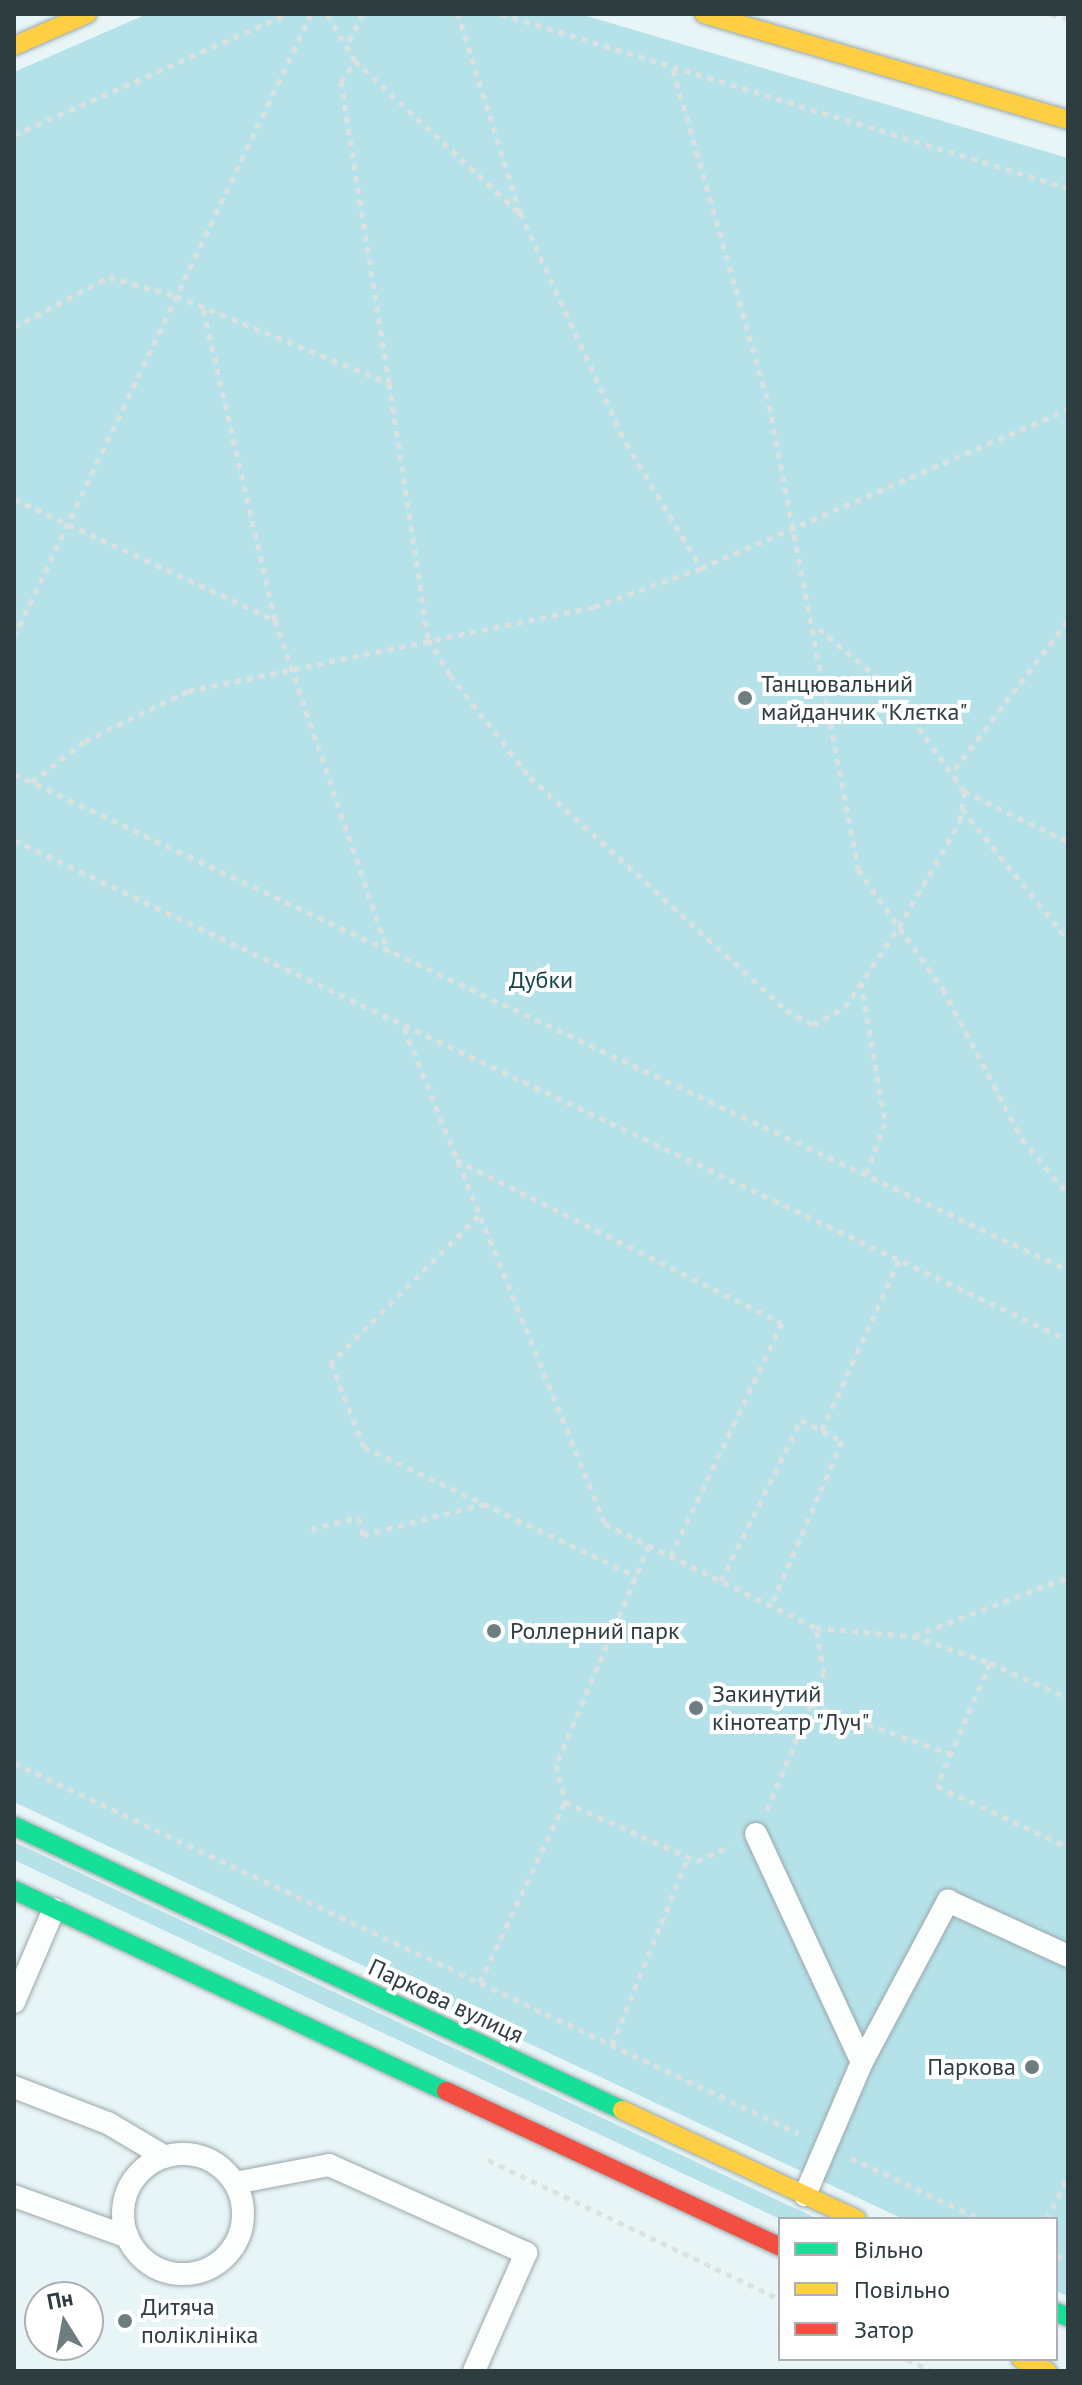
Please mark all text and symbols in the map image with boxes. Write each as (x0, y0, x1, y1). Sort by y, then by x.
place label: Танцювальний майданчик "Клєтка" (761, 670, 969, 726)
marker: Танцювальний майданчик "Клєтка" (736, 689, 754, 707)
park label: Дубки (509, 966, 573, 994)
place label: Роллерний парк (510, 1617, 679, 1645)
marker: Роллерний парк (485, 1622, 503, 1640)
place label: Закинутий кінотеатр "Луч" (712, 1680, 871, 1736)
marker: Закинутий кінотеатр "Луч" (687, 1699, 705, 1717)
street label: Паркова вулиця (364, 1953, 528, 2049)
place label: Паркова (927, 2053, 1016, 2081)
marker: Паркова (1023, 2058, 1041, 2076)
legend (778, 2217, 1058, 2361)
text: Вільно (854, 2234, 923, 2265)
text: Повільно (854, 2274, 950, 2305)
north arrow (24, 2281, 104, 2361)
text: Пн (44, 2283, 75, 2316)
place label: Дитяча поліклініка (141, 2293, 259, 2349)
marker: Дитяча поліклініка (116, 2312, 134, 2330)
text: Затор (854, 2314, 914, 2345)

